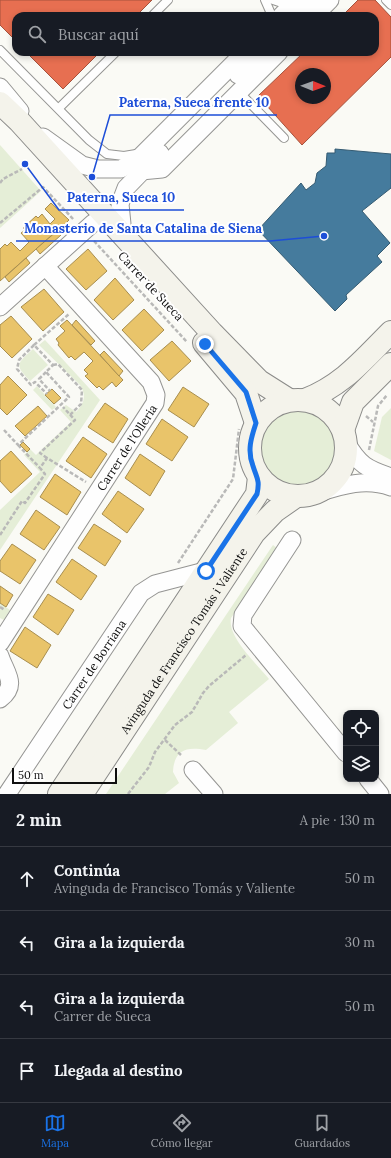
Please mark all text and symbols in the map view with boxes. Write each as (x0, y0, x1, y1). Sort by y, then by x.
search box (12, 12, 379, 56)
icon: search (26, 23, 48, 45)
text: Buscar aquí (58, 25, 139, 44)
north arrow (295, 68, 331, 104)
callout: Paterna, Sueca frente 10 (110, 90, 277, 115)
text: Paterna, Sueca frente 10 (119, 94, 269, 111)
callout: Paterna, Sueca 10 (59, 185, 184, 210)
text: Paterna, Sueca 10 (67, 189, 175, 206)
callout: Monasterio de Santa Catalina de Siena (16, 216, 270, 241)
text: Monasterio de Santa Catalina de Siena (24, 220, 262, 237)
street label: Carrer de Sueca (115, 248, 187, 324)
route end (196, 335, 214, 353)
street label: Carrer de l'Olleria (93, 401, 160, 493)
street label: Avinguda de Francisco Tomás i Valiente (116, 544, 250, 737)
route start (197, 562, 215, 580)
street label: Carrer de Borriana (58, 617, 129, 712)
map controls (343, 710, 379, 782)
button: locate (343, 710, 379, 746)
button: layers (343, 746, 379, 782)
scale bar (12, 766, 117, 785)
text: 50 m (18, 768, 44, 782)
text: 2 min (16, 809, 62, 831)
text: A pie · 130 m (300, 812, 375, 829)
text: Continúa (54, 861, 120, 880)
icon: ahead (16, 868, 38, 890)
text: 50 m (345, 870, 375, 887)
text: Avinguda de Francisco Tomás y Valiente (54, 880, 295, 897)
icon: left (16, 932, 38, 954)
text: Gira a la izquierda (54, 933, 185, 952)
text: 30 m (345, 934, 375, 951)
text: Gira a la izquierda (54, 989, 185, 1008)
icon: left (16, 996, 38, 1018)
text: 50 m (345, 998, 375, 1015)
text: Carrer de Sueca (54, 1008, 151, 1025)
icon: arrive (16, 1060, 38, 1082)
text: Llegada al destino (54, 1061, 183, 1080)
tab: Mapa (41, 1112, 69, 1150)
tab: Cómo llegar (151, 1112, 213, 1150)
tab: Guardados (294, 1112, 350, 1150)

